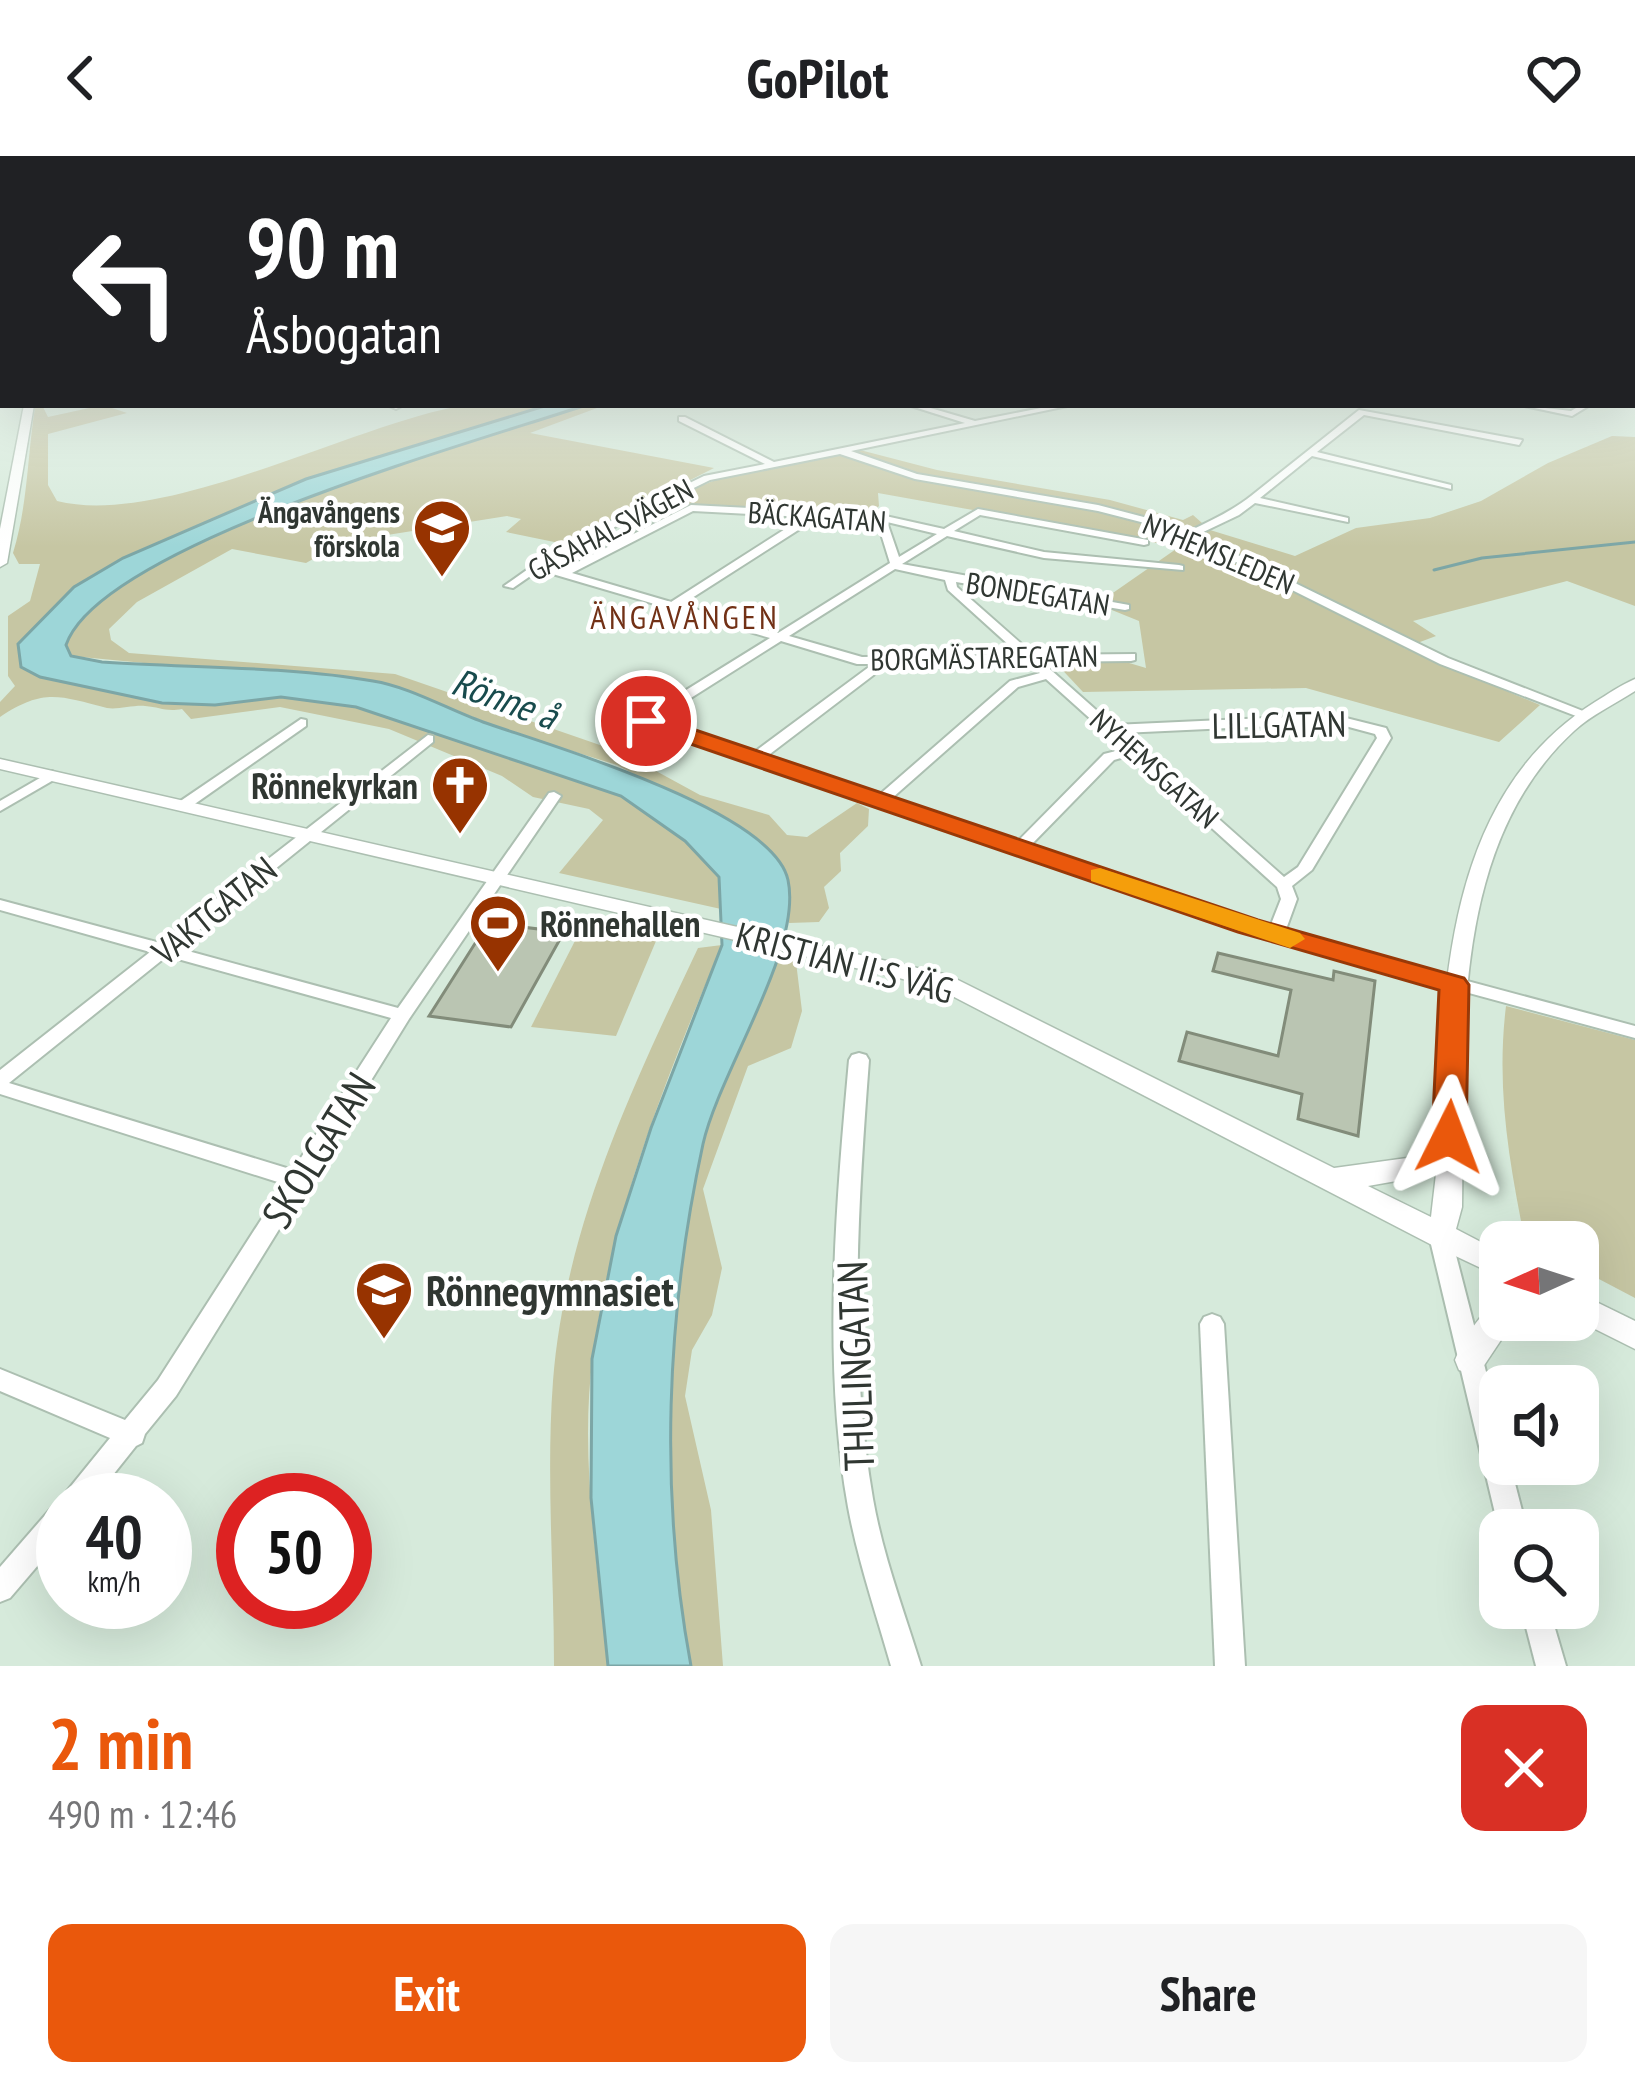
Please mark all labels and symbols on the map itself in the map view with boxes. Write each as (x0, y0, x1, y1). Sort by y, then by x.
street label: GÅSAHALSVÄGEN (521, 469, 699, 589)
place label: Ängavångens förskola (257, 492, 400, 565)
street label: BÄCKAGATAN (747, 492, 887, 540)
school or university icon: Ängavångens förskola (411, 497, 473, 579)
street label: NYHEMSLEDEN (1137, 504, 1301, 602)
street label: BONDEGATAN (963, 562, 1113, 624)
district label: ÄNGAVÅNGEN (590, 595, 780, 638)
street label: BORGMÄSTAREGATAN (870, 636, 1098, 678)
water label: Rönne å (445, 656, 567, 741)
pin (595, 670, 697, 772)
street label: LILLGATAN (1211, 699, 1347, 749)
street label: NYHEMSGATAN (1082, 700, 1228, 836)
church icon: Rönnekyrkan (429, 754, 491, 836)
place label: Rönnekyrkan (251, 762, 418, 809)
street label: VAKTGATAN (141, 845, 286, 975)
sports icon: Rönnehallen (467, 892, 529, 974)
place label: Rönnehallen (540, 900, 701, 947)
street label: KRISTIAN II:S VÄG (731, 910, 959, 1014)
street label: SKOLGATAN (249, 1062, 387, 1238)
position arrow (1386, 1074, 1512, 1200)
north arrow (1479, 1221, 1599, 1341)
school or university icon: Rönnegymnasiet (353, 1259, 415, 1341)
street label: THULINGATAN (824, 1260, 886, 1472)
place label: Rönnegymnasiet (426, 1263, 674, 1318)
speed limit sign: 50 (216, 1473, 372, 1629)

